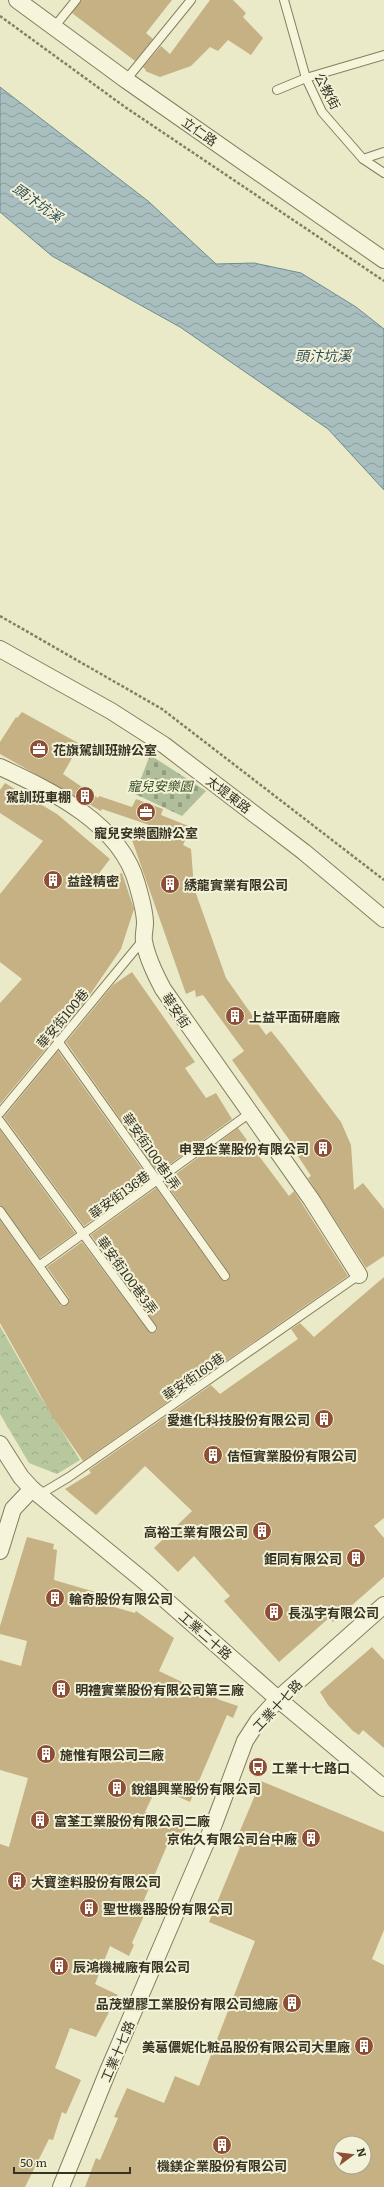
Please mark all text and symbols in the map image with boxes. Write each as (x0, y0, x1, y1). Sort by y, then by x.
street label: 公教街 (310, 69, 346, 113)
street label: 立仁路 (179, 112, 221, 150)
water label: 頭汴坑溪 (9, 178, 68, 227)
water label: 頭汴坑溪 (295, 345, 353, 365)
office icon: 花旗駕訓班辦公室 (28, 738, 50, 760)
place label: 花旗駕訓班辦公室 (53, 740, 157, 759)
street label: 太堤東路 (203, 771, 255, 817)
park label: 寵兒安樂園 (127, 776, 194, 795)
building icon: 駕訓班車棚 (74, 785, 96, 807)
place label: 駕訓班車棚 (6, 787, 71, 806)
office icon: 寵兒安樂園辦公室 (135, 801, 157, 823)
place label: 寵兒安樂園辦公室 (94, 823, 198, 842)
building icon: 益詮精密 (42, 869, 64, 891)
place label: 益詮精密 (67, 871, 119, 890)
building icon: 綉龍實業有限公司 (159, 873, 181, 895)
place label: 綉龍實業有限公司 (184, 875, 288, 894)
street label: 華安街100巷 (31, 984, 93, 1052)
street label: 華安街 (158, 989, 196, 1031)
building icon: 上益平面研磨廠 (224, 1005, 246, 1027)
place label: 上益平面研磨廠 (249, 1007, 340, 1026)
street label: 華安街100巷1弄 (118, 1108, 186, 1194)
building icon: 申翌企業股份有限公司 (312, 1137, 334, 1159)
place label: 申翌企業股份有限公司 (179, 1139, 309, 1158)
street label: 華安街136巷 (85, 1165, 153, 1223)
street label: 華安街100巷3弄 (93, 1232, 163, 1318)
street label: 華安街160巷 (158, 1348, 228, 1404)
building icon: 愛進化科技股份有限公司 (313, 1408, 335, 1430)
place label: 愛進化科技股份有限公司 (167, 1410, 310, 1429)
building icon: 佶恒實業股份有限公司 (202, 1444, 224, 1466)
place label: 佶恒實業股份有限公司 (227, 1446, 357, 1465)
building icon: 高裕工業有限公司 (251, 1520, 273, 1542)
place label: 高裕工業有限公司 (144, 1522, 248, 1541)
building icon: 鉅同有限公司 (345, 1547, 367, 1569)
place label: 鉅同有限公司 (264, 1549, 342, 1568)
building icon: 輪奇股份有限公司 (44, 1587, 66, 1609)
place label: 輪奇股份有限公司 (69, 1589, 173, 1608)
building icon: 長泓宇有限公司 (263, 1601, 285, 1623)
place label: 長泓宇有限公司 (288, 1603, 379, 1622)
street label: 工業二十路 (175, 1607, 237, 1663)
street label: 工業十七路 (248, 1675, 306, 1735)
building icon: 明禮實業股份有限公司第三廠 (50, 1678, 72, 1700)
place label: 明禮實業股份有限公司第三廠 (75, 1680, 244, 1699)
building icon: 施惟有限公司二廠 (35, 1743, 57, 1765)
place label: 施惟有限公司二廠 (60, 1745, 164, 1764)
bus stop icon: 工業十七路口 (247, 1756, 269, 1778)
place label: 工業十七路口 (272, 1758, 350, 1777)
building icon: 銳錩興業股份有限公司 (106, 1777, 128, 1799)
place label: 銳錩興業股份有限公司 (131, 1779, 261, 1798)
building icon: 富荃工業股份有限公司二廠 (29, 1809, 51, 1831)
place label: 富荃工業股份有限公司二廠 (54, 1811, 210, 1830)
building icon: 京佑久有限公司台中廠 (300, 1827, 322, 1849)
place label: 京佑久有限公司台中廠 (167, 1829, 297, 1848)
building icon: 大寶塗料股份有限公司 (6, 1870, 28, 1892)
place label: 大寶塗料股份有限公司 (31, 1872, 161, 1891)
building icon: 聖世機器股份有限公司 (78, 1897, 100, 1919)
place label: 聖世機器股份有限公司 (103, 1899, 233, 1918)
building icon: 辰鴻機械廠有限公司 (48, 1955, 70, 1977)
place label: 辰鴻機械廠有限公司 (73, 1957, 190, 1976)
building icon: 品茂塑膠工業股份有限公司總廠 (281, 1992, 303, 2014)
place label: 品茂塑膠工業股份有限公司總廠 (96, 1994, 278, 2013)
street label: 工業十七路 (96, 2017, 138, 2085)
building icon: 美葛儂妮化粧品股份有限公司大里廠 (353, 2035, 375, 2057)
place label: 美葛儂妮化粧品股份有限公司大里廠 (142, 2037, 350, 2056)
building icon: 機鎂企業股份有限公司 (211, 2134, 233, 2156)
north arrow (332, 2135, 372, 2175)
text: N (354, 2146, 372, 2159)
scale bar (14, 2149, 130, 2175)
text: 50 m (20, 2153, 47, 2171)
place label: 機鎂企業股份有限公司 (157, 2156, 287, 2175)

